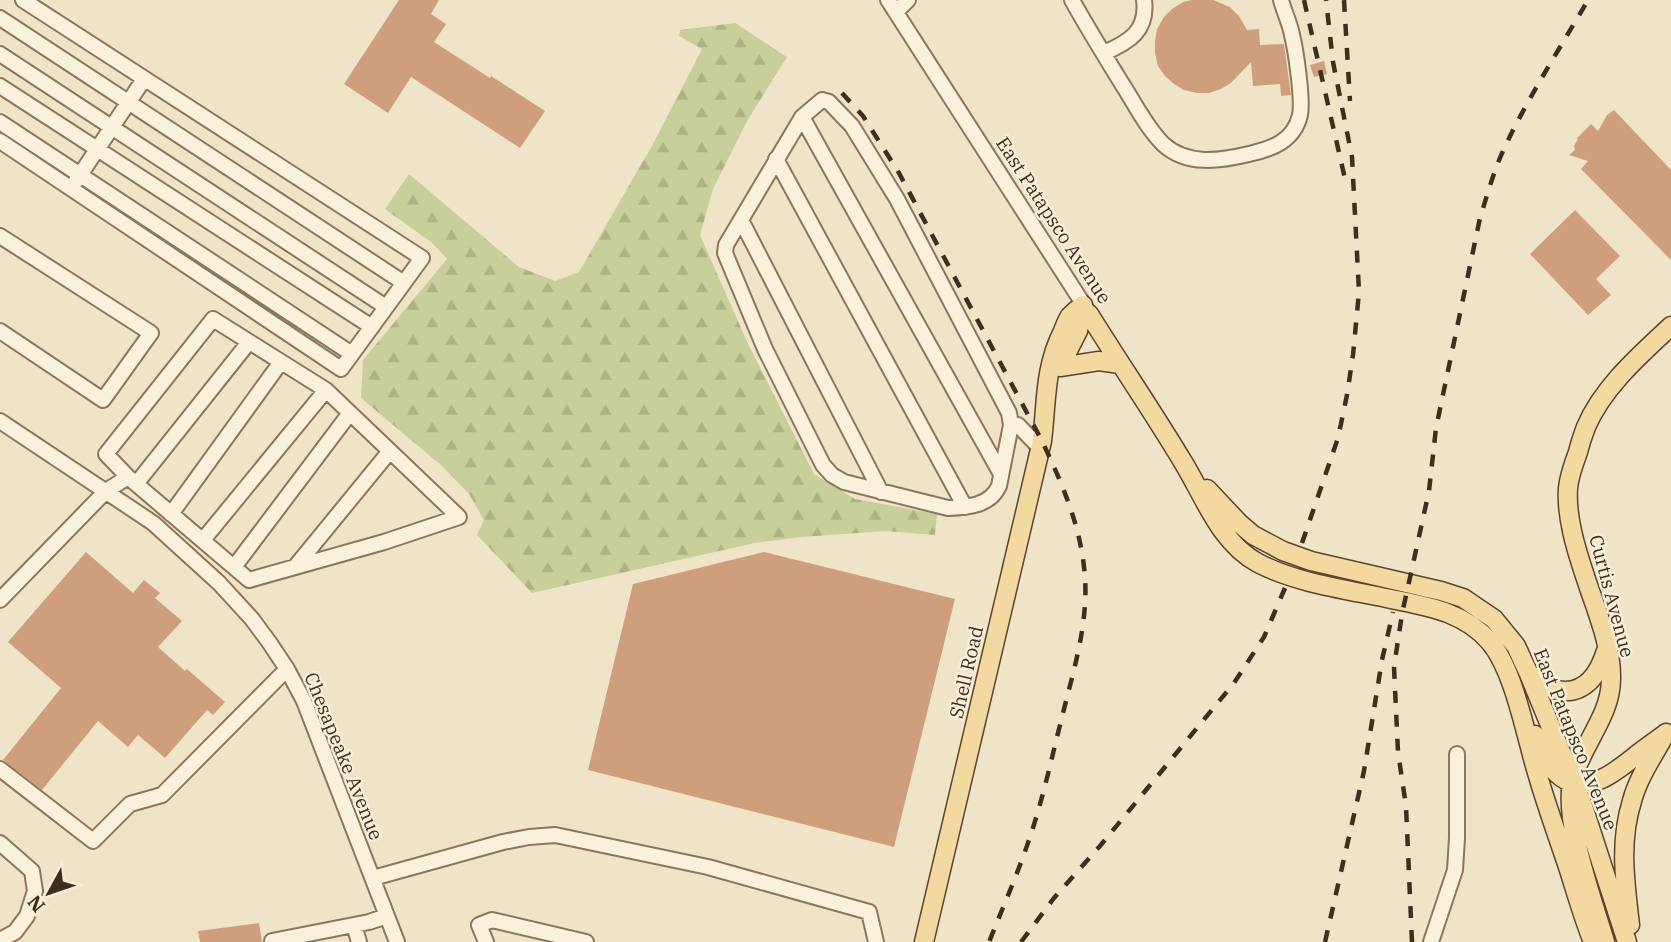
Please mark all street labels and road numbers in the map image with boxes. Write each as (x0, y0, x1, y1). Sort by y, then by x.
street label: East Patapsco Avenue (991, 132, 1117, 308)
street label: Curtis Avenue (1584, 532, 1640, 660)
street label: Shell Road (944, 623, 988, 721)
street label: East Patapsco Avenue (1529, 645, 1623, 833)
street label: Chesapeake Avenue (299, 669, 389, 843)

